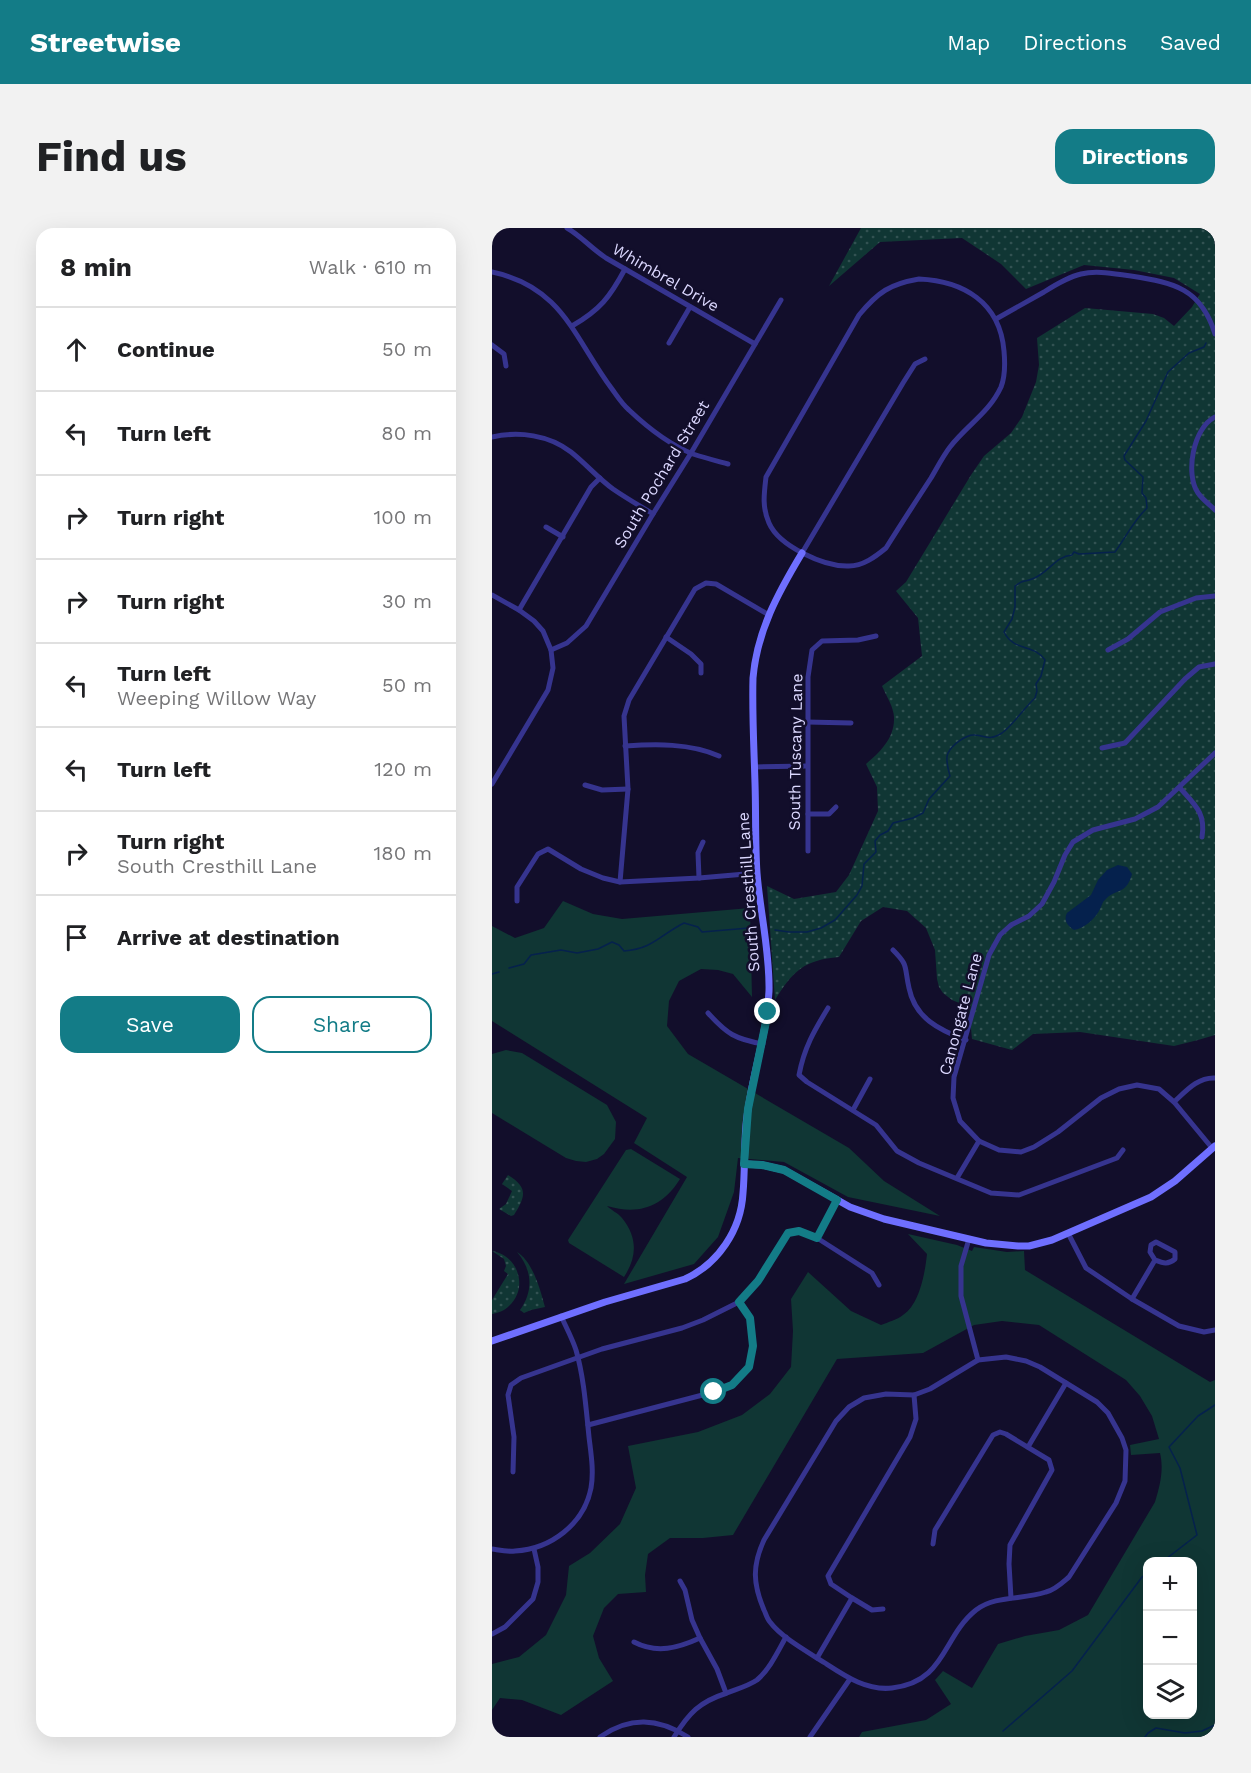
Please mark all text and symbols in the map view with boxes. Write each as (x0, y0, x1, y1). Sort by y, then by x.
text: Streetwise (30, 26, 181, 59)
text: Map (947, 30, 990, 55)
text: Directions (1023, 30, 1127, 55)
text: Saved (1160, 30, 1221, 55)
button: Directions (1055, 129, 1215, 184)
text: Find us (36, 132, 187, 181)
street label: Whimbrel Drive (609, 239, 722, 316)
text: 8 min (60, 252, 132, 282)
text: Walk · 610 m (309, 255, 432, 279)
icon: ahead (60, 333, 93, 366)
text: Continue (117, 337, 215, 362)
text: 50 m (382, 337, 432, 361)
street label: South Pochard Street (610, 397, 713, 552)
icon: left (60, 417, 93, 450)
text: Turn left (117, 421, 211, 446)
text: 80 m (381, 421, 432, 445)
icon: right (60, 501, 93, 534)
text: Turn right (117, 505, 224, 530)
text: 100 m (373, 505, 432, 529)
icon: right (60, 585, 93, 618)
text: Turn right (117, 589, 224, 614)
text: 30 m (382, 589, 432, 613)
text: Turn left (117, 661, 211, 686)
icon: left (60, 669, 93, 702)
text: 50 m (382, 673, 432, 697)
street label: South Tuscany Lane (785, 673, 806, 831)
text: Weeping Willow Way (117, 686, 316, 710)
icon: left (60, 753, 93, 786)
text: Turn left (117, 757, 211, 782)
text: 120 m (374, 757, 432, 781)
street label: South Cresthill Lane (733, 811, 764, 972)
text: Turn right (117, 829, 224, 854)
icon: right (60, 837, 93, 870)
text: 180 m (374, 841, 432, 865)
text: South Cresthill Lane (117, 854, 317, 878)
icon: arrive (60, 921, 93, 954)
text: Arrive at destination (117, 925, 340, 950)
street label: Canongate Lane (935, 951, 986, 1077)
button: Save (60, 996, 240, 1053)
button: Share (252, 996, 432, 1053)
route end (754, 998, 780, 1024)
route start (700, 1378, 726, 1404)
map controls (1143, 1557, 1197, 1719)
button: + (1143, 1557, 1197, 1611)
button: − (1143, 1611, 1197, 1665)
button: layers (1143, 1665, 1197, 1719)

